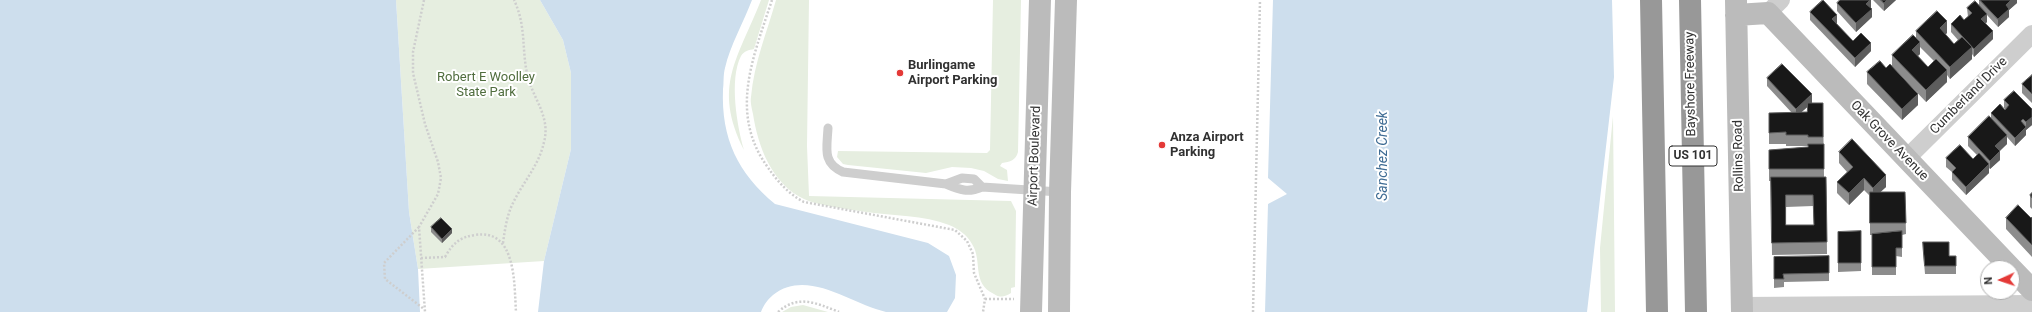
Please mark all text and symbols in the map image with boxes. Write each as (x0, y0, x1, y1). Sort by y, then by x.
street label: Bayshore Freeway (1682, 31, 1700, 137)
street label: Cumberland Drive (1927, 54, 2011, 138)
place label: Burlingame Airport Parking (908, 58, 997, 89)
marker: Burlingame Airport Parking (895, 68, 905, 78)
park label: Robert E Woolley State Park (437, 70, 535, 101)
street label: Oak Grove Avenue (1847, 98, 1931, 184)
street label: Airport Boulevard (1025, 106, 1045, 206)
water label: Sanchez Creek (1375, 111, 1391, 201)
street label: Rollins Road (1731, 120, 1747, 192)
place label: Anza Airport Parking (1170, 130, 1244, 161)
marker: Anza Airport Parking (1157, 140, 1167, 150)
road number: US 101 (1669, 146, 1717, 166)
north arrow (1980, 260, 2020, 300)
text: N (1982, 276, 1995, 285)

